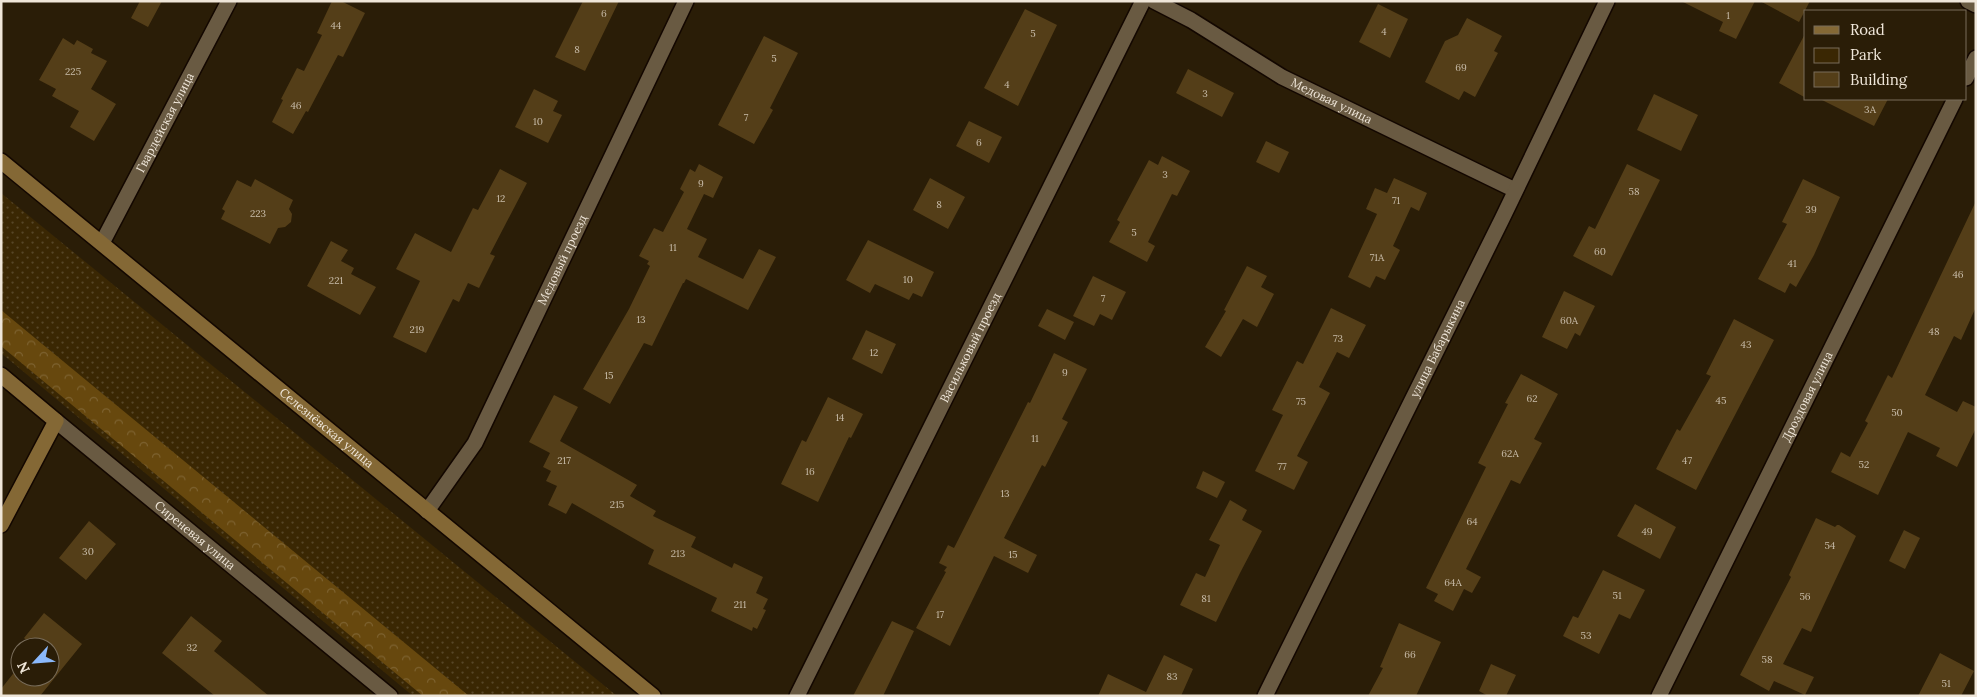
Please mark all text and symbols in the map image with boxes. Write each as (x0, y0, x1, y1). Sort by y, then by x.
house number: 6 (601, 7, 607, 20)
house number: 1 (1726, 9, 1730, 22)
legend (1804, 10, 1967, 100)
house number: 44 (331, 19, 342, 32)
text: Road (1850, 20, 1885, 39)
house number: 4 (1381, 25, 1387, 38)
house number: 5 (1030, 27, 1036, 40)
house number: 8 (574, 43, 580, 56)
text: Park (1850, 45, 1881, 64)
house number: 5 (771, 52, 777, 65)
house number: 69 (1455, 61, 1467, 74)
house number: 225 (65, 65, 81, 78)
street label: Гвардейская улица (132, 70, 197, 175)
text: Building (1850, 70, 1908, 89)
street label: Медовая улица (1289, 75, 1375, 127)
house number: 4 (1004, 78, 1010, 91)
house number: 3 (1202, 87, 1208, 100)
house number: 46 (290, 99, 302, 112)
house number: 3А (1864, 103, 1877, 116)
house number: 7 (744, 111, 749, 124)
house number: 10 (533, 115, 543, 128)
house number: 6 (976, 136, 982, 149)
house number: 3 (1162, 168, 1168, 181)
house number: 9 (698, 177, 704, 190)
house number: 58 (1628, 185, 1640, 198)
house number: 12 (496, 192, 506, 205)
house number: 71 (1392, 194, 1400, 207)
house number: 8 (936, 198, 942, 211)
house number: 39 (1805, 203, 1817, 216)
house number: 223 (250, 207, 267, 220)
street label: Медовый проезд (534, 212, 590, 307)
house number: 5 (1131, 226, 1137, 239)
house number: 11 (669, 241, 677, 254)
house number: 60 (1594, 245, 1606, 258)
house number: 71А (1370, 251, 1385, 264)
house number: 41 (1787, 257, 1797, 270)
house number: 46 (1952, 268, 1964, 281)
house number: 10 (903, 273, 913, 286)
house number: 221 (329, 274, 344, 287)
street label: Васильковый проезд (936, 290, 1004, 405)
house number: 7 (1101, 292, 1106, 305)
street label: улица Бабарыкина (1406, 297, 1468, 400)
house number: 13 (636, 313, 646, 326)
house number: 60А (1560, 314, 1579, 327)
house number: 219 (410, 323, 425, 336)
house number: 48 (1928, 325, 1940, 338)
house number: 73 (1333, 332, 1344, 345)
house number: 43 (1741, 338, 1752, 351)
house number: 12 (869, 346, 879, 359)
street label: Дроздовая улица (1778, 349, 1836, 444)
house number: 9 (1062, 366, 1068, 379)
house number: 15 (604, 369, 614, 382)
street label: Селезнёвская улица (277, 385, 377, 471)
house number: 62 (1526, 392, 1538, 405)
house number: 45 (1716, 394, 1726, 407)
house number: 75 (1296, 395, 1306, 408)
house number: 50 (1891, 406, 1903, 419)
house number: 14 (835, 411, 845, 424)
house number: 11 (1031, 432, 1039, 445)
house number: 62А (1501, 447, 1519, 460)
house number: 217 (557, 454, 571, 467)
house number: 47 (1682, 454, 1692, 467)
house number: 52 (1859, 458, 1869, 471)
house number: 77 (1277, 460, 1287, 473)
house number: 16 (805, 465, 815, 478)
house number: 13 (1000, 487, 1010, 500)
street label: Сиреневая улица (152, 497, 239, 573)
house number: 215 (610, 498, 624, 511)
house number: 64 (1466, 515, 1478, 528)
house number: 49 (1641, 525, 1653, 538)
house number: 54 (1825, 539, 1836, 552)
house number: 30 (82, 545, 94, 558)
house number: 213 (671, 547, 686, 560)
house number: 15 (1008, 548, 1018, 561)
house number: 64А (1444, 576, 1462, 589)
house number: 51 (1612, 589, 1622, 602)
house number: 56 (1799, 590, 1811, 603)
house number: 81 (1201, 592, 1211, 605)
house number: 211 (734, 598, 747, 611)
house number: 17 (936, 608, 945, 621)
house number: 53 (1580, 629, 1592, 642)
north arrow (10, 637, 60, 687)
house number: 32 (187, 641, 197, 654)
house number: 66 (1404, 648, 1416, 661)
house number: 58 (1761, 653, 1773, 666)
text: N (13, 659, 34, 677)
house number: 83 (1166, 670, 1178, 683)
house number: 51 (1941, 677, 1951, 690)

